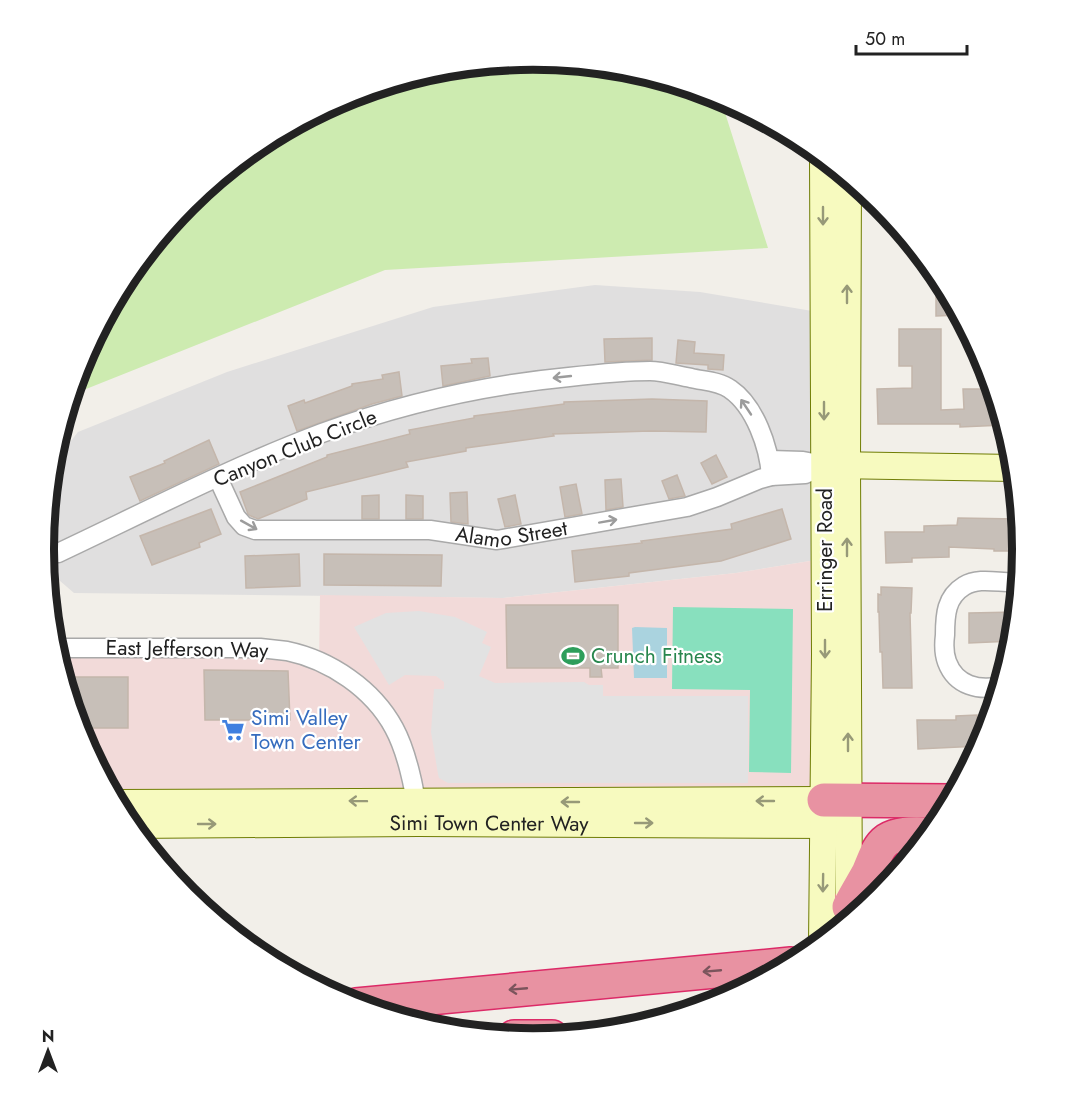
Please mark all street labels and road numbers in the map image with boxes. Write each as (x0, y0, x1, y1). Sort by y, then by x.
street label: Canyon Club Circle (209, 401, 381, 495)
street label: Erringer Road (810, 488, 840, 612)
street label: Alamo Street (453, 513, 570, 555)
street label: East Jefferson Way (105, 633, 269, 665)
street label: Simi Town Center Way (389, 808, 589, 839)

